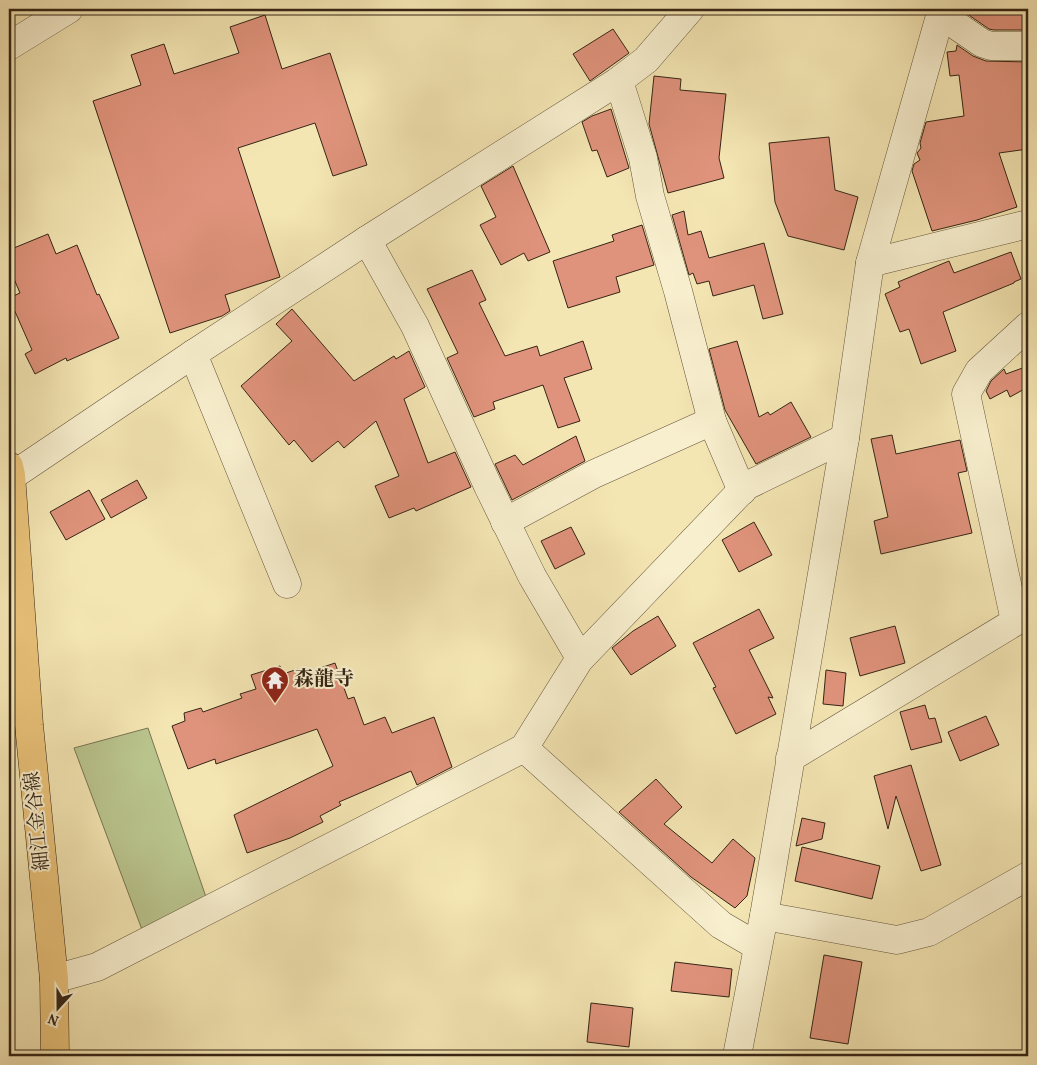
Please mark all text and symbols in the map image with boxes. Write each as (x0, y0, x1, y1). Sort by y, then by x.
temple icon: 森龍寺 (260, 665, 290, 704)
place label: 森龍寺 (294, 666, 354, 694)
street label: 細江金谷線 (19, 770, 57, 872)
north arrow (32, 982, 82, 1032)
text: N (46, 1008, 62, 1029)

